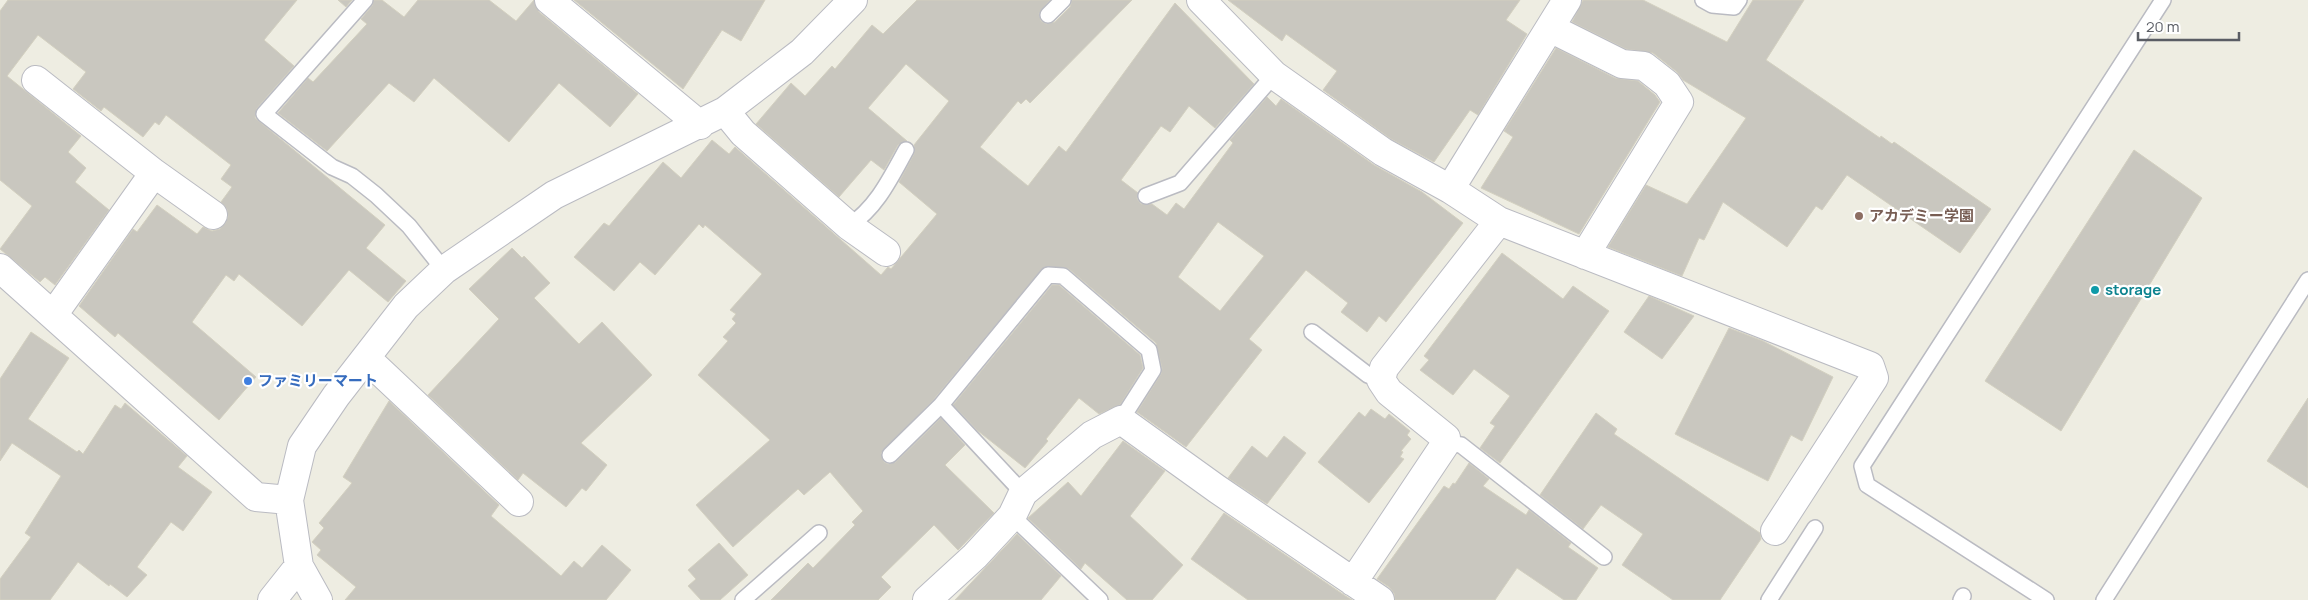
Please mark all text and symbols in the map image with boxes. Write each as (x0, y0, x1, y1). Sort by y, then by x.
scale bar (2138, 10, 2239, 42)
text: 20 m (2146, 16, 2179, 37)
place label: アカデミー学園 (1869, 205, 1974, 226)
marker: アカデミー学園 (1853, 210, 1865, 222)
place label: storage (2105, 279, 2161, 300)
marker: storage (2089, 284, 2101, 296)
place label: ファミリーマート (258, 370, 378, 391)
marker: ファミリーマート (242, 375, 254, 387)

